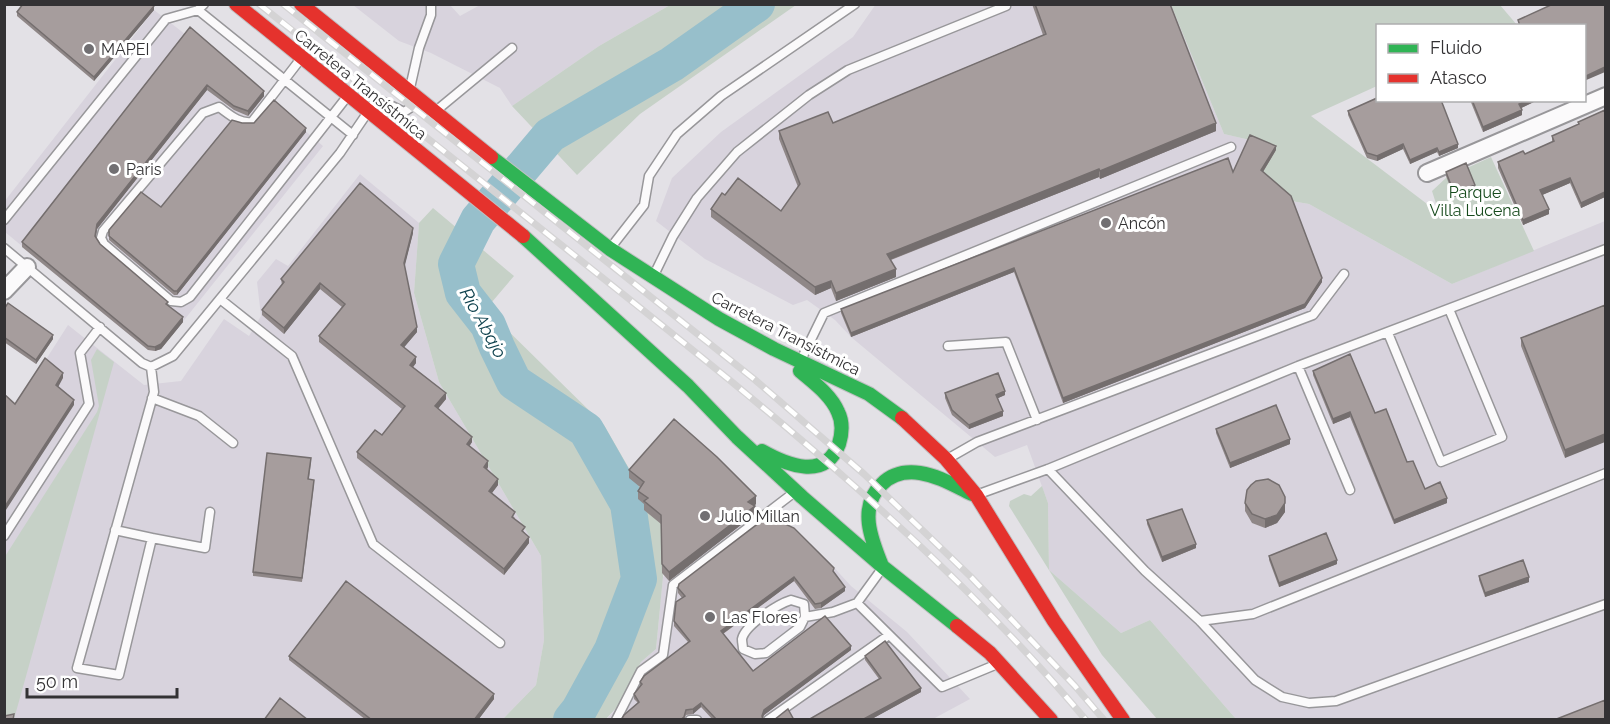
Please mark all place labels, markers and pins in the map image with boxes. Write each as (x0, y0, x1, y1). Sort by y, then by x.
place label: MAPEI (101, 40, 150, 59)
marker: MAPEI (82, 42, 96, 56)
place label: Paris (126, 160, 162, 179)
marker: Paris (107, 162, 121, 176)
place label: Ancón (1118, 214, 1166, 233)
marker: Ancón (1099, 216, 1113, 230)
place label: Julio Millan (717, 507, 800, 526)
marker: Julio Millan (698, 509, 712, 523)
place label: Las Flores (722, 608, 798, 627)
marker: Las Flores (703, 610, 717, 624)

